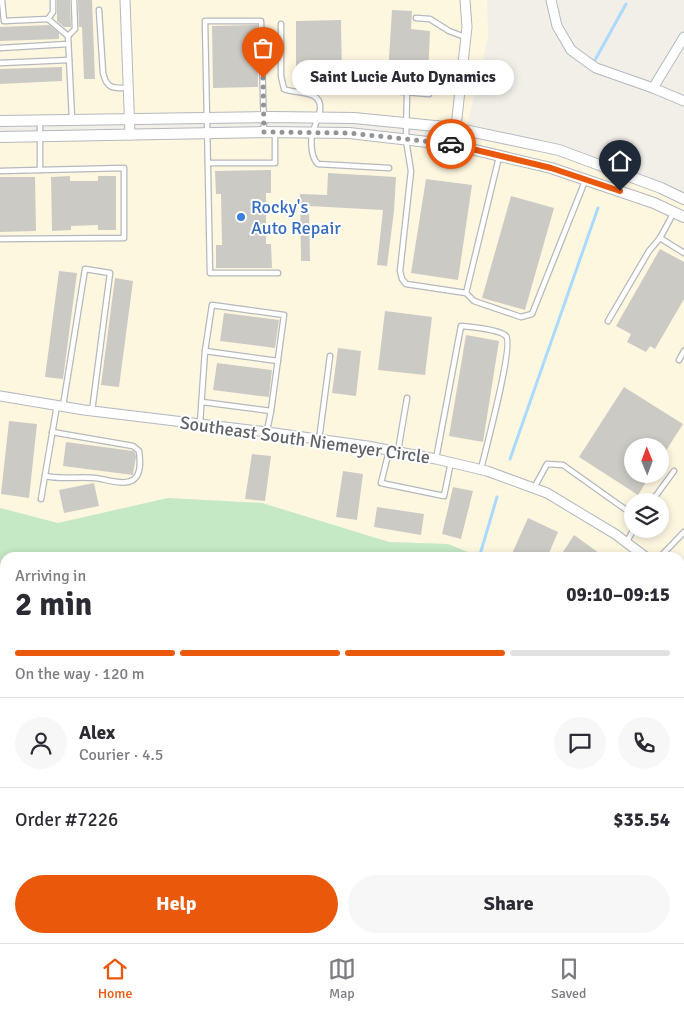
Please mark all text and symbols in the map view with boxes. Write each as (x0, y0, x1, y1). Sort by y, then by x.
pin (242, 27, 284, 78)
icon: bag (249, 34, 277, 62)
callout: Saint Lucie Auto Dynamics (293, 60, 516, 96)
text: Saint Lucie Auto Dynamics (310, 67, 496, 87)
courier (426, 119, 476, 169)
icon: car (437, 130, 465, 158)
pin (599, 140, 641, 191)
icon: home (606, 147, 634, 175)
place label: Rocky's Auto Repair (251, 196, 341, 239)
marker: Rocky's Auto Repair (235, 211, 247, 223)
street label: Southeast South Niemeyer Circle (178, 412, 432, 468)
north arrow (624, 438, 669, 482)
map controls (624, 438, 669, 538)
button: layers (624, 493, 669, 538)
text: Arriving in (15, 566, 86, 586)
text: 09:10–09:15 (566, 583, 670, 607)
text: 2 min (15, 585, 92, 624)
text: On the way · 120 m (15, 664, 145, 684)
button: person (15, 717, 67, 769)
button: chat (554, 717, 606, 769)
button: phone (618, 717, 670, 769)
text: Alex (79, 721, 115, 745)
text: Courier · 4.5 (79, 745, 163, 765)
text: Order #7226 (15, 808, 118, 832)
text: $35.54 (613, 808, 670, 832)
button: Help (15, 875, 338, 933)
button: Share (348, 875, 670, 933)
tab: Home (98, 955, 133, 1002)
tab: Map (328, 955, 356, 1002)
tab: Saved (551, 955, 586, 1002)

